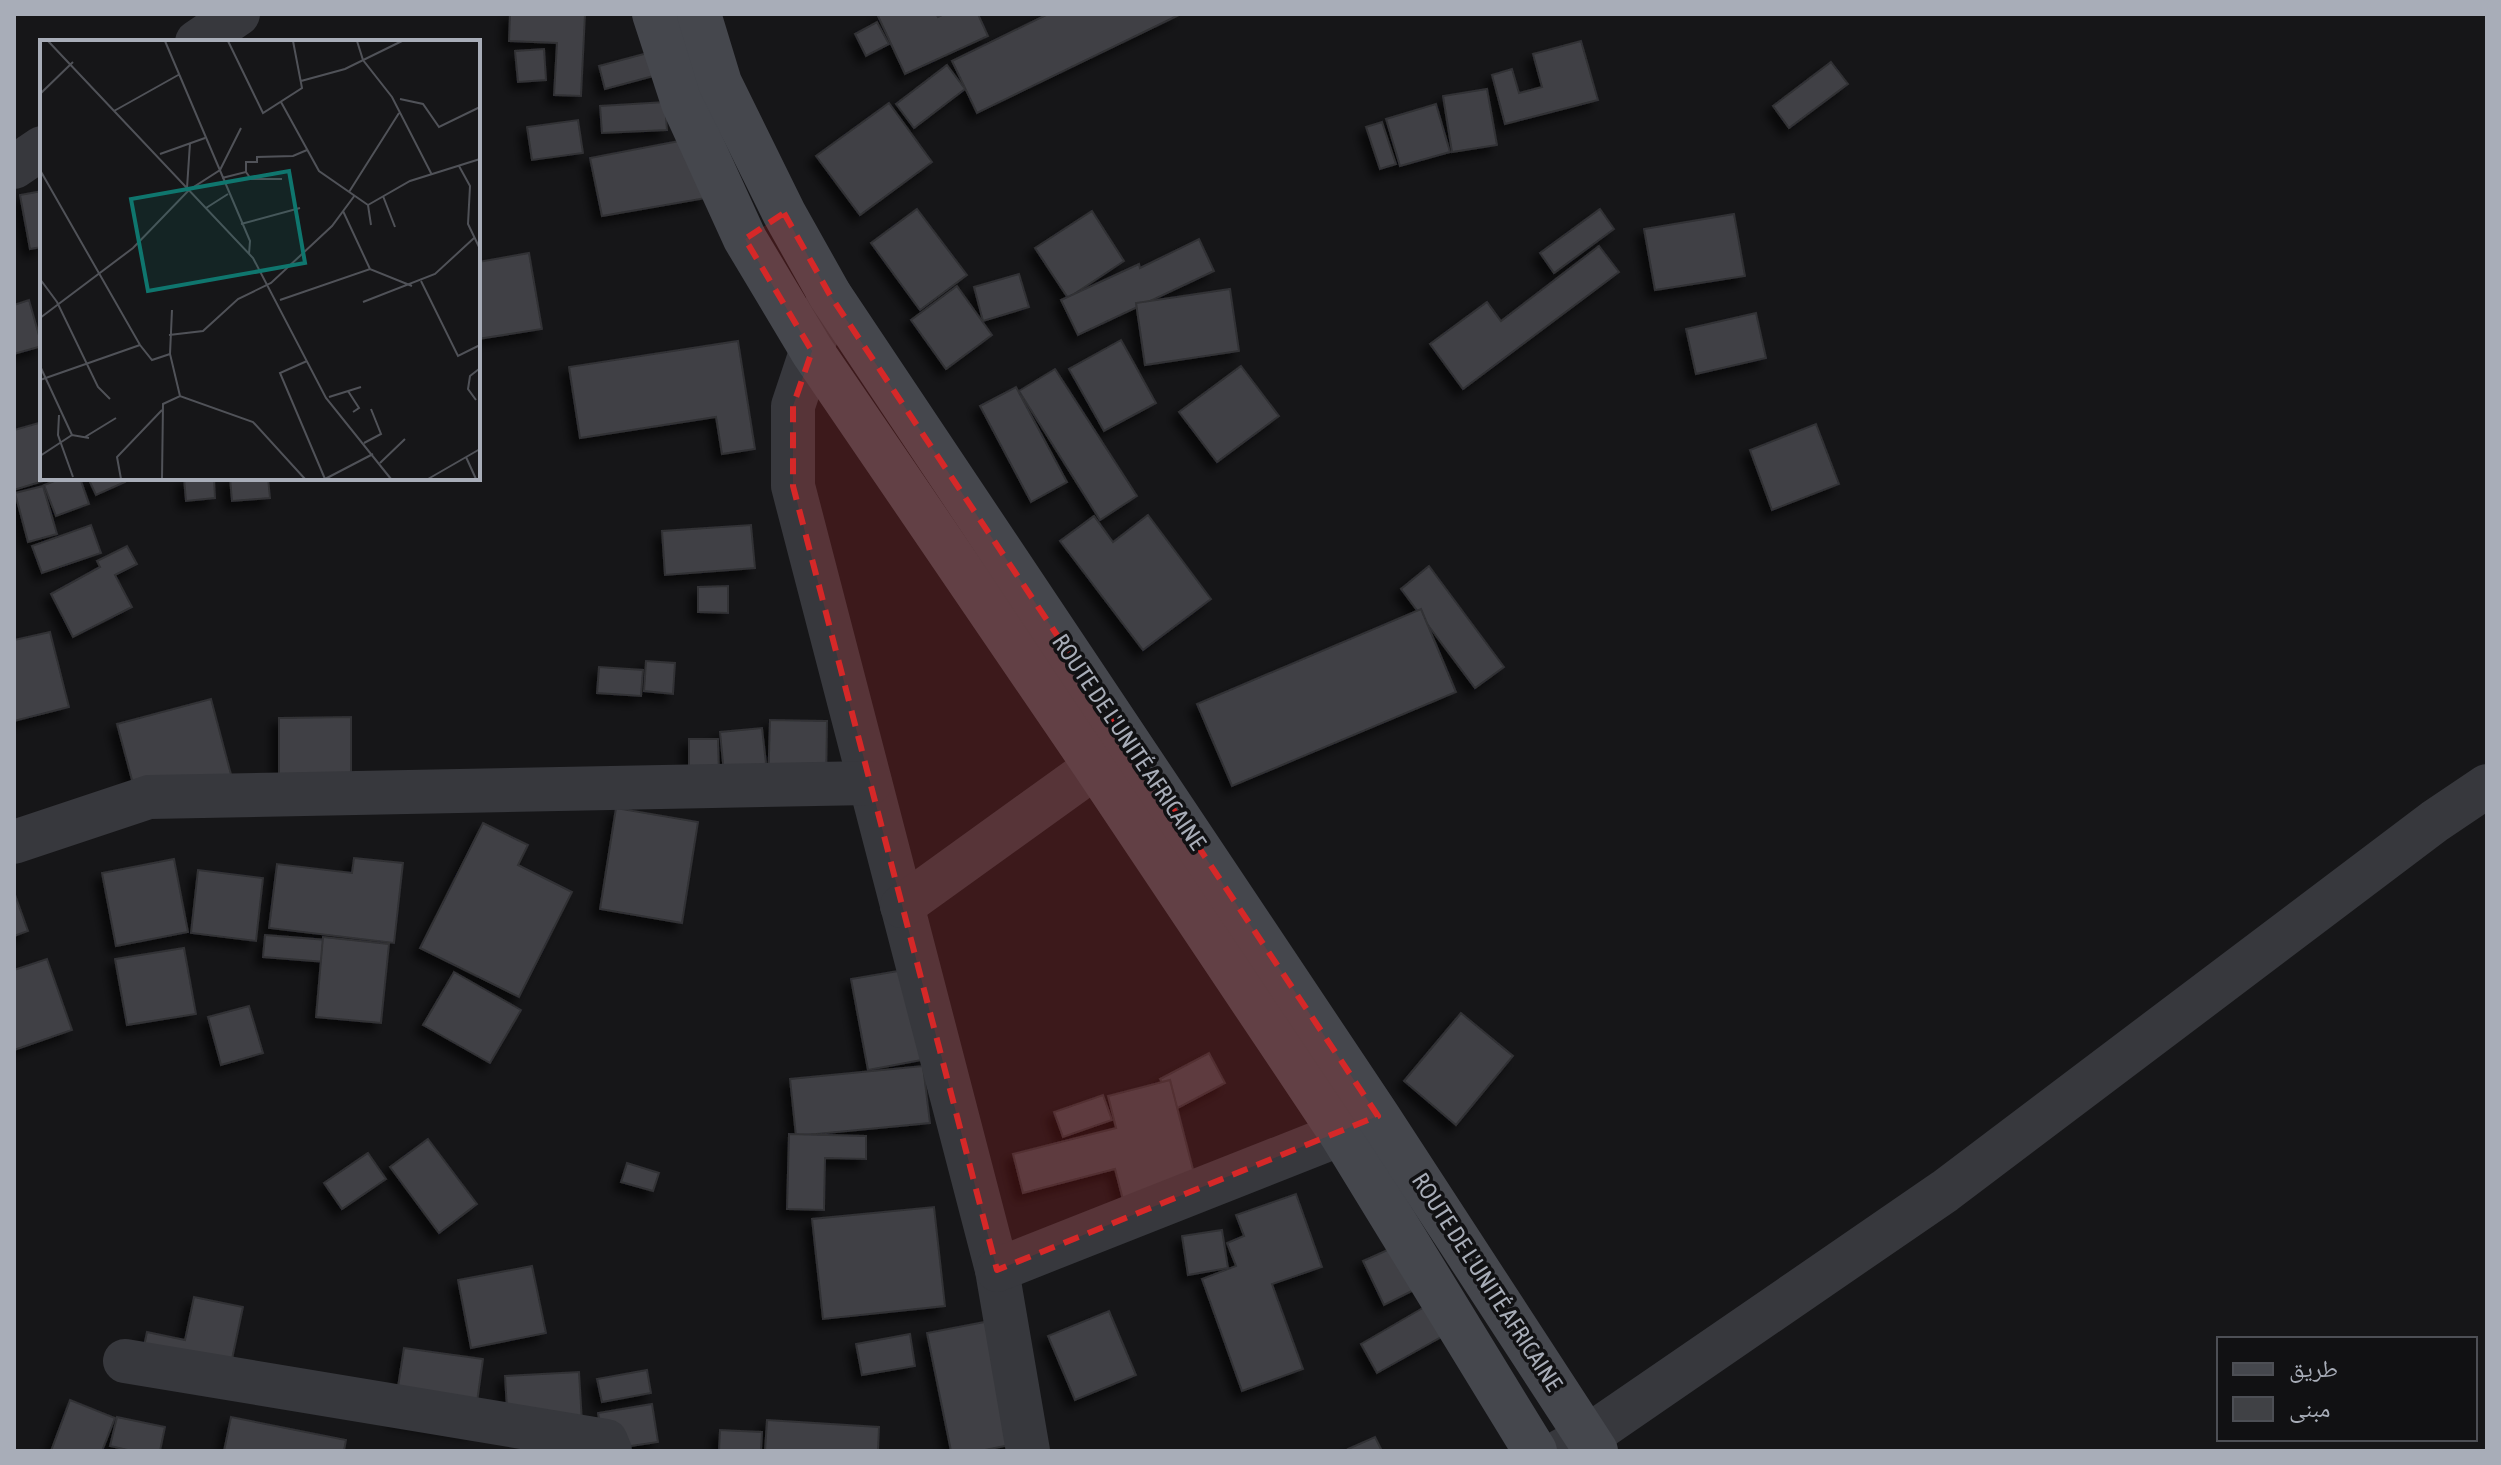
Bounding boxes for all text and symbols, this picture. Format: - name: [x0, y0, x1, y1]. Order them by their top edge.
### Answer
- inset map: [40, 40, 480, 480]
- street label: ROUTE DE L'UNITÉ AFRICAINE: [1047, 629, 1212, 855]
- street label: ROUTE DE L'UNITÉ AFRICAINE: [1407, 1168, 1568, 1396]
- legend: [2217, 1337, 2477, 1441]
- text: طريق: [2289, 1355, 2338, 1383]
- text: مبنى: [2289, 1395, 2330, 1423]

